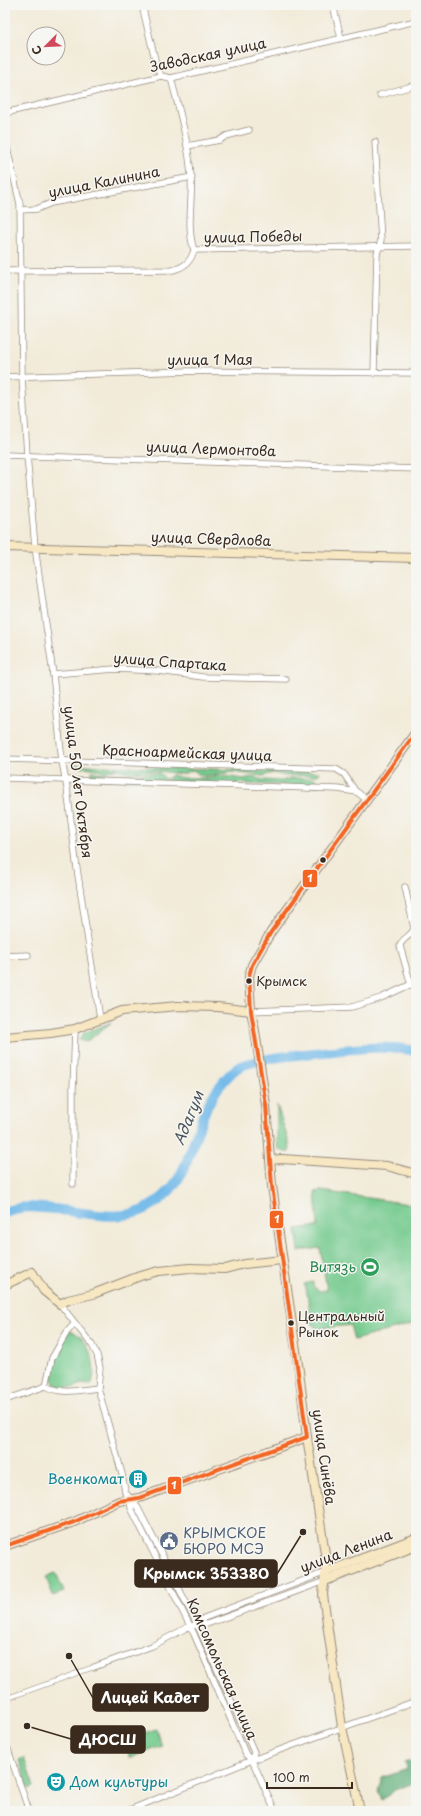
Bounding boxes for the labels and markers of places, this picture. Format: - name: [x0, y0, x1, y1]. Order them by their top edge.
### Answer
- unlabelled marker: [318, 855, 328, 865]
- place label: Крымск: [256, 971, 307, 990]
- marker: Крымск: [244, 976, 254, 986]
- place label: Витязь: [309, 1256, 356, 1277]
- sports icon: Витязь: [359, 1256, 381, 1278]
- place label: Центральный Рынок: [298, 1306, 385, 1341]
- marker: Центральный Рынок: [286, 1318, 296, 1328]
- place label: Военкомат: [48, 1468, 124, 1489]
- building icon: Военкомат: [127, 1468, 149, 1490]
- place label: КРЫМСКОЕ БЮРО МСЭ: [183, 1522, 266, 1559]
- public building icon: КРЫМСКОЕ БЮРО МСЭ: [158, 1530, 180, 1552]
- callout: Крымск 353380: [135, 1560, 277, 1587]
- callout: Лицей Кадет: [93, 1684, 208, 1711]
- callout: ДЮСШ: [71, 1726, 145, 1753]
- theatre icon: Дом культуры: [45, 1771, 67, 1793]
- place label: Дом культуры: [69, 1771, 168, 1792]

